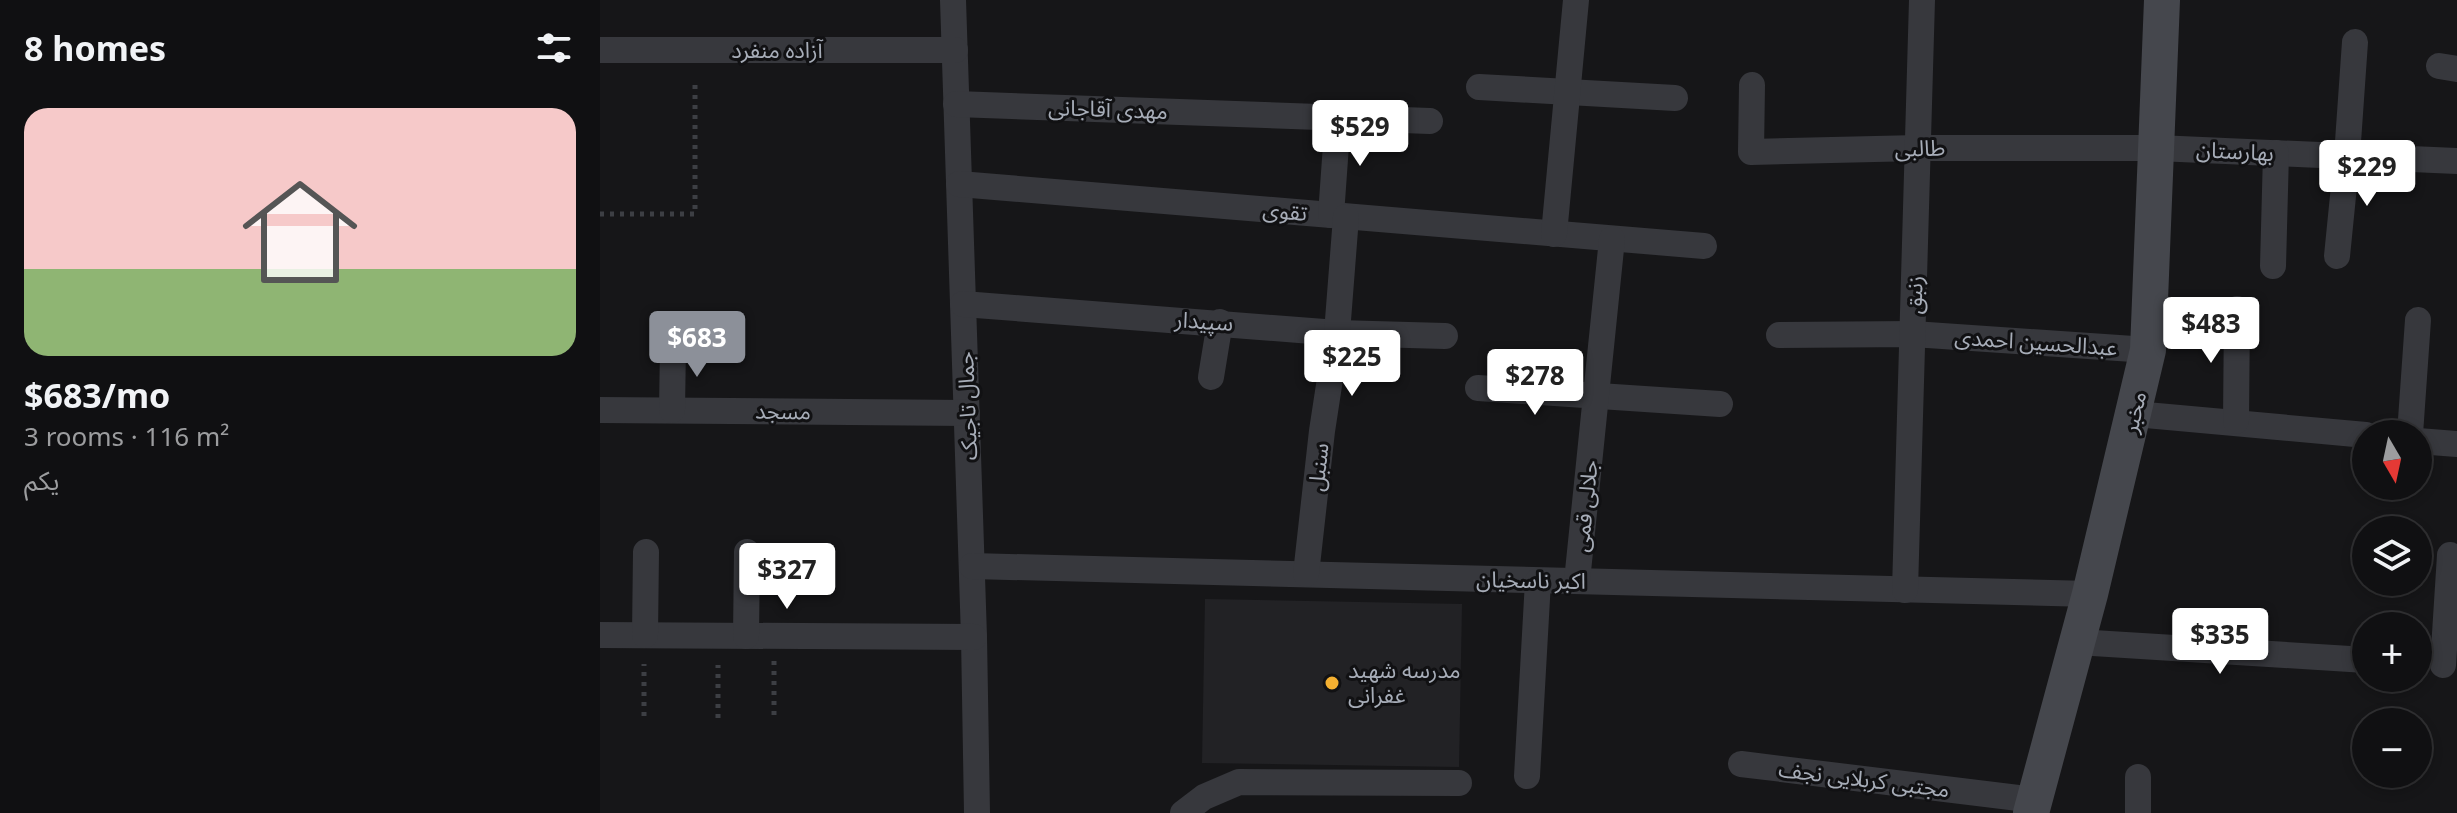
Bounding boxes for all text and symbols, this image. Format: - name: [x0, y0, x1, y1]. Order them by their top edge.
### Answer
- text: 8 homes: [24, 25, 166, 71]
- icon: filters: [532, 26, 576, 70]
- street label: آزاده منفرد: [731, 34, 824, 64]
- street label: مهدی آقاجانی: [1048, 91, 1168, 125]
- pin: $529: [1313, 100, 1407, 168]
- text: $529: [1330, 108, 1390, 144]
- street label: طالبی: [1894, 132, 1946, 162]
- street label: بهارستان: [2195, 133, 2275, 167]
- pin: $229: [2320, 140, 2414, 208]
- text: $229: [2337, 148, 2397, 184]
- icon: home: [228, 160, 372, 304]
- street label: تقوی: [1262, 193, 1309, 227]
- street label: زنبق: [1897, 275, 1929, 315]
- pin: $483: [2164, 297, 2258, 365]
- street label: سپیدار: [1173, 303, 1234, 338]
- text: $483: [2181, 305, 2241, 341]
- pin: $683: [650, 311, 744, 379]
- text: $683: [667, 319, 727, 355]
- street label: عبدالحسین احمدی: [1954, 320, 2119, 362]
- pin: $225: [1305, 330, 1399, 398]
- text: $225: [1322, 338, 1382, 374]
- pin: $278: [1488, 349, 1582, 417]
- street label: جمال تاجیک: [949, 351, 983, 461]
- text: $278: [1505, 357, 1565, 393]
- text: $683/mo: [24, 372, 170, 418]
- street label: مخبر: [2113, 388, 2152, 437]
- street label: مسجد: [755, 395, 811, 425]
- text: 3 rooms · 116 m²: [24, 418, 229, 454]
- north arrow: [2352, 420, 2432, 500]
- map controls: [2352, 420, 2432, 788]
- street label: سنبل: [1300, 441, 1334, 493]
- street label: جلالی قمی: [1564, 458, 1604, 553]
- text: یکم: [24, 462, 60, 498]
- button: layers: [2352, 516, 2432, 596]
- pin: $327: [740, 543, 834, 611]
- text: $327: [757, 551, 817, 587]
- street label: اکبر ناسخیان: [1476, 563, 1586, 595]
- pin: $335: [2173, 608, 2267, 676]
- button: +: [2352, 612, 2432, 692]
- text: $335: [2190, 616, 2250, 652]
- place label: مدرسه شهید غفرانی: [1348, 654, 1461, 709]
- marker: مدرسه شهید غفرانی: [1323, 674, 1341, 692]
- button: −: [2352, 708, 2432, 788]
- street label: مجتبی کربلایی نجف: [1777, 753, 1951, 803]

